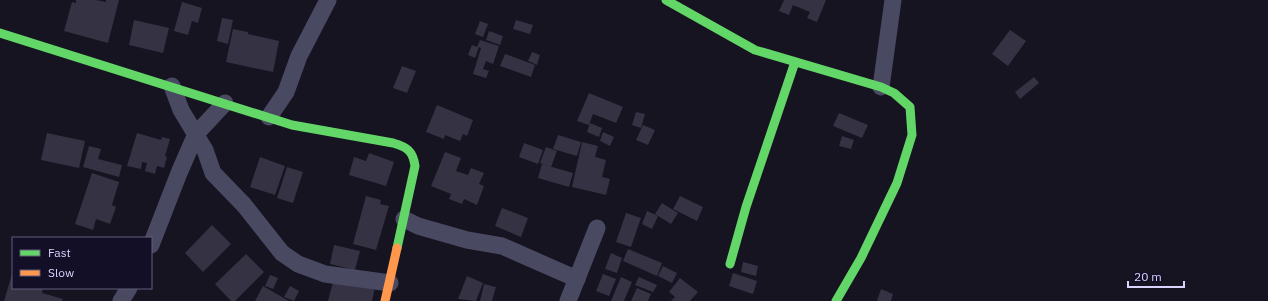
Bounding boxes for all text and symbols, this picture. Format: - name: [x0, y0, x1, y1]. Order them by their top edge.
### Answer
- legend: [12, 237, 152, 289]
- text: Fast: [48, 245, 71, 260]
- scale bar: [1128, 263, 1184, 289]
- text: Slow: [48, 265, 74, 280]
- text: 20 m: [1134, 269, 1162, 284]

